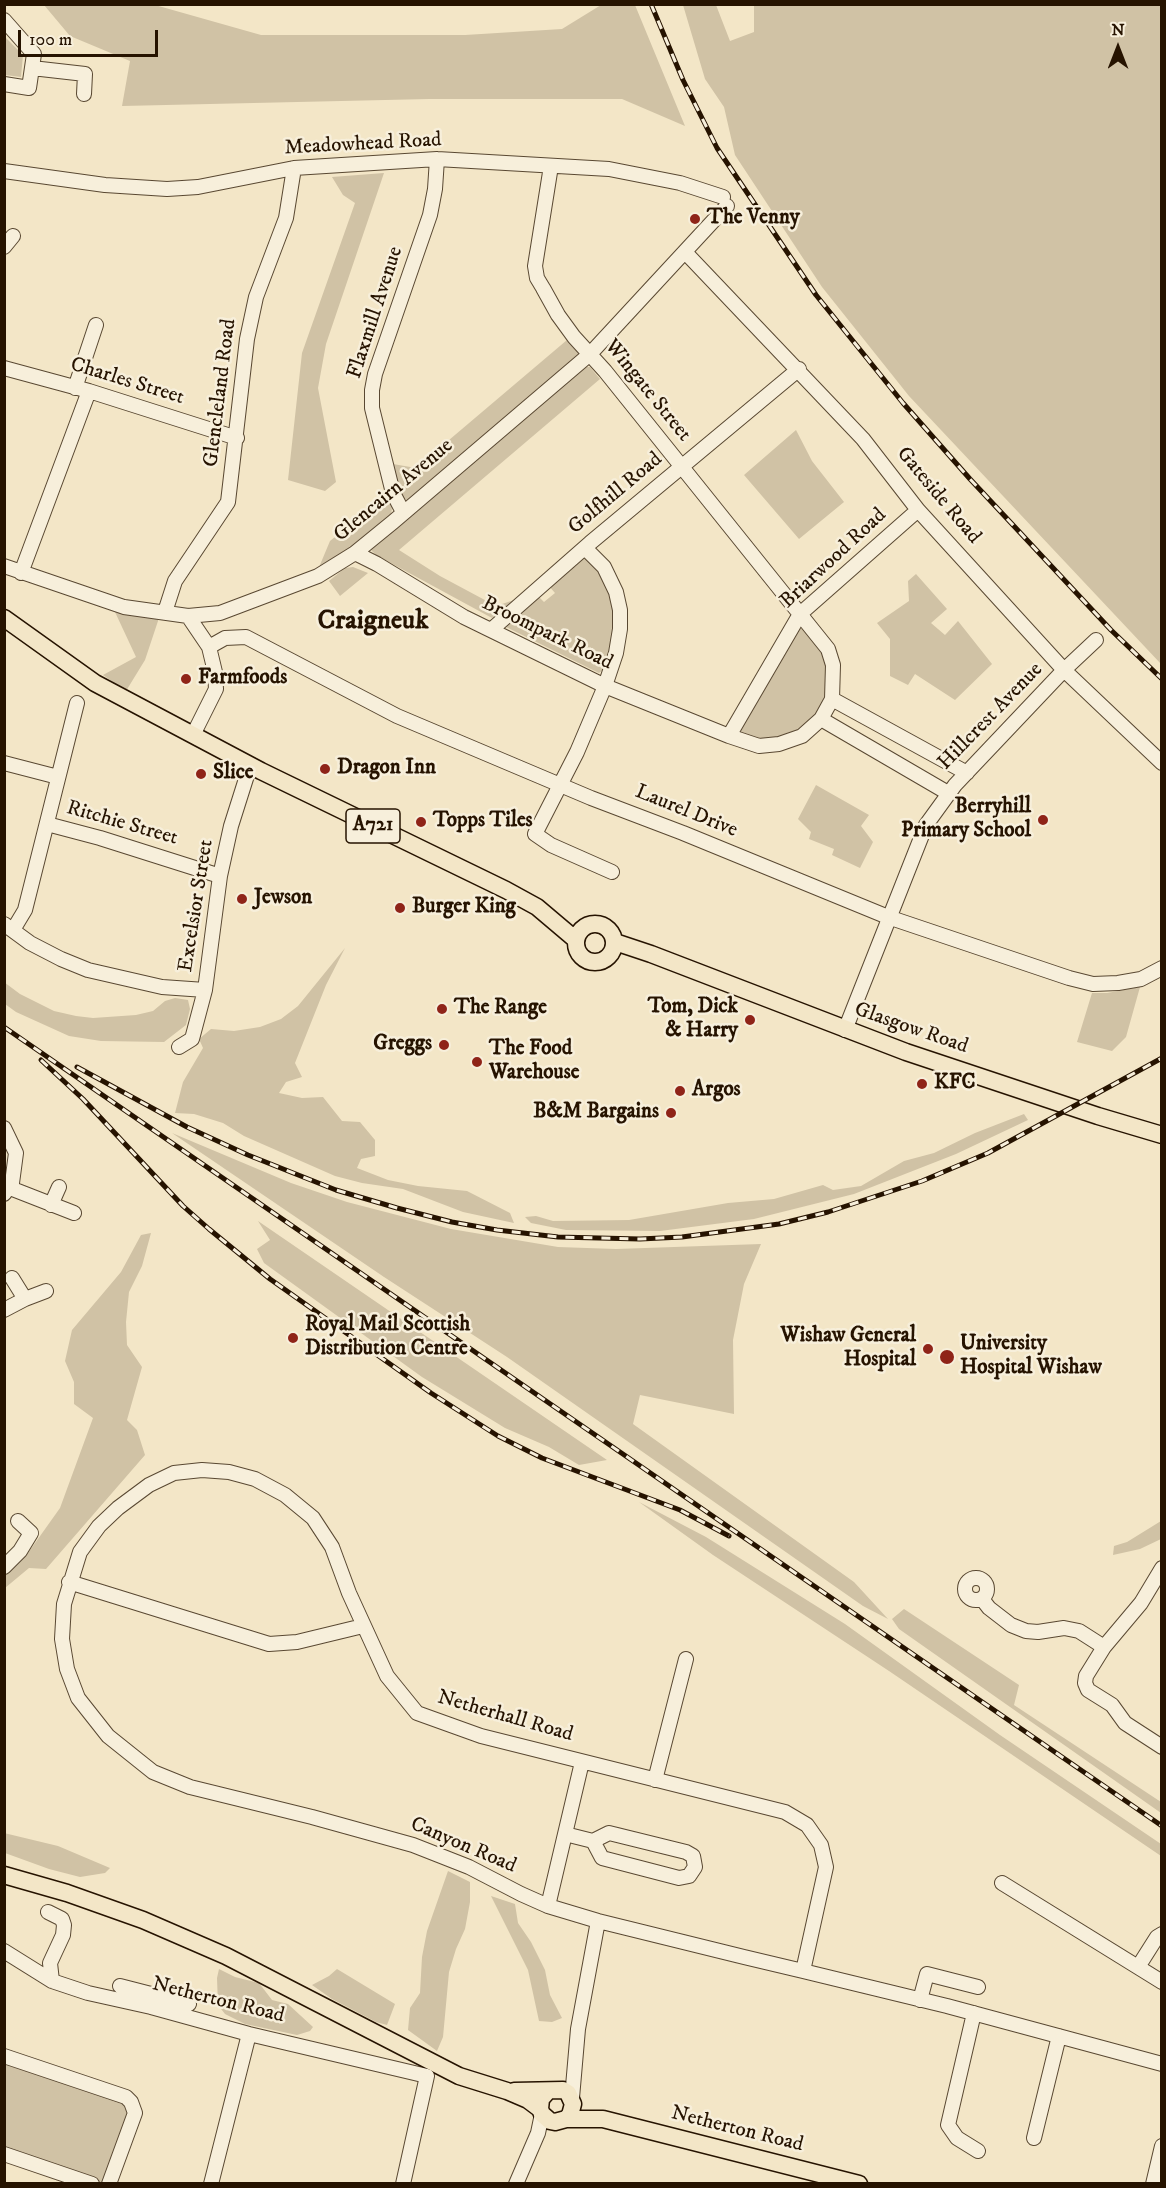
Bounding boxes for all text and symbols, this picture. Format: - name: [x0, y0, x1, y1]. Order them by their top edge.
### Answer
- scale bar: [21, 18, 160, 56]
- north arrow: [1088, 18, 1148, 78]
- text: N: [1111, 20, 1125, 40]
- text: 100 m: [29, 29, 72, 51]
- street label: Meadowhead Road: [284, 128, 442, 162]
- place label: The Venny: [707, 206, 800, 232]
- marker: The Venny: [688, 212, 702, 226]
- street label: Flaxmill Avenue: [343, 244, 409, 382]
- street label: Glencleland Road: [199, 317, 243, 469]
- street label: Wingate Street: [598, 335, 696, 447]
- street label: Charles Street: [67, 353, 187, 411]
- street label: Glencairn Avenue: [329, 434, 459, 548]
- street label: Gateside Road: [890, 442, 986, 550]
- street label: Golfhill Road: [564, 447, 668, 541]
- street label: Briarwood Road: [776, 504, 892, 614]
- street label: Broompark Road: [477, 591, 617, 677]
- district label: Craigneuk: [317, 606, 429, 638]
- street label: Hillcrest Avenue: [933, 658, 1049, 776]
- place label: Farmfoods: [198, 666, 287, 692]
- marker: Farmfoods: [179, 672, 193, 686]
- place label: Dragon Inn: [337, 756, 436, 782]
- place label: Slice: [213, 761, 253, 787]
- marker: Dragon Inn: [318, 762, 332, 776]
- marker: Slice: [194, 767, 208, 781]
- street label: Laurel Drive: [631, 780, 741, 844]
- place label: Berryhill Primary School: [901, 795, 1031, 845]
- street label: Ritchie Street: [64, 796, 180, 852]
- road number: A721: [346, 809, 400, 843]
- place label: Topps Tiles: [433, 809, 533, 835]
- marker: Berryhill Primary School: [1036, 813, 1050, 827]
- marker: Topps Tiles: [414, 815, 428, 829]
- street label: Excelsior Street: [174, 838, 220, 974]
- place label: Jewson: [254, 886, 312, 912]
- marker: Jewson: [235, 892, 249, 906]
- place label: Burger King: [412, 895, 516, 921]
- marker: Burger King: [393, 901, 407, 915]
- place label: Tom, Dick & Harry: [648, 995, 738, 1045]
- place label: The Range: [454, 996, 547, 1022]
- street label: Glasgow Road: [851, 998, 971, 1060]
- marker: The Range: [435, 1002, 449, 1016]
- marker: Tom, Dick & Harry: [743, 1013, 757, 1027]
- place label: Greggs: [373, 1032, 432, 1058]
- place label: The Food Warehouse: [489, 1037, 579, 1087]
- marker: Greggs: [437, 1038, 451, 1052]
- marker: The Food Warehouse: [470, 1055, 484, 1069]
- place label: KFC: [934, 1071, 976, 1097]
- marker: KFC: [915, 1077, 929, 1091]
- place label: Argos: [692, 1078, 741, 1104]
- marker: Argos: [673, 1084, 687, 1098]
- place label: B&M Bargains: [533, 1100, 659, 1126]
- marker: B&M Bargains: [664, 1106, 678, 1120]
- place label: Royal Mail Scottish Distribution Centre: [305, 1313, 470, 1363]
- place label: Wishaw General Hospital: [781, 1324, 916, 1374]
- marker: Royal Mail Scottish Distribution Centre: [286, 1331, 300, 1345]
- place label: University Hospital Wishaw: [960, 1332, 1102, 1382]
- marker: Wishaw General Hospital: [921, 1342, 935, 1356]
- marker: University Hospital Wishaw: [938, 1348, 956, 1366]
- street label: Netherhall Road: [434, 1686, 576, 1748]
- street label: Canyon Road: [406, 1812, 520, 1880]
- street label: Netherton Road: [149, 1972, 287, 2030]
- street label: Netherton Road: [668, 2101, 806, 2159]

